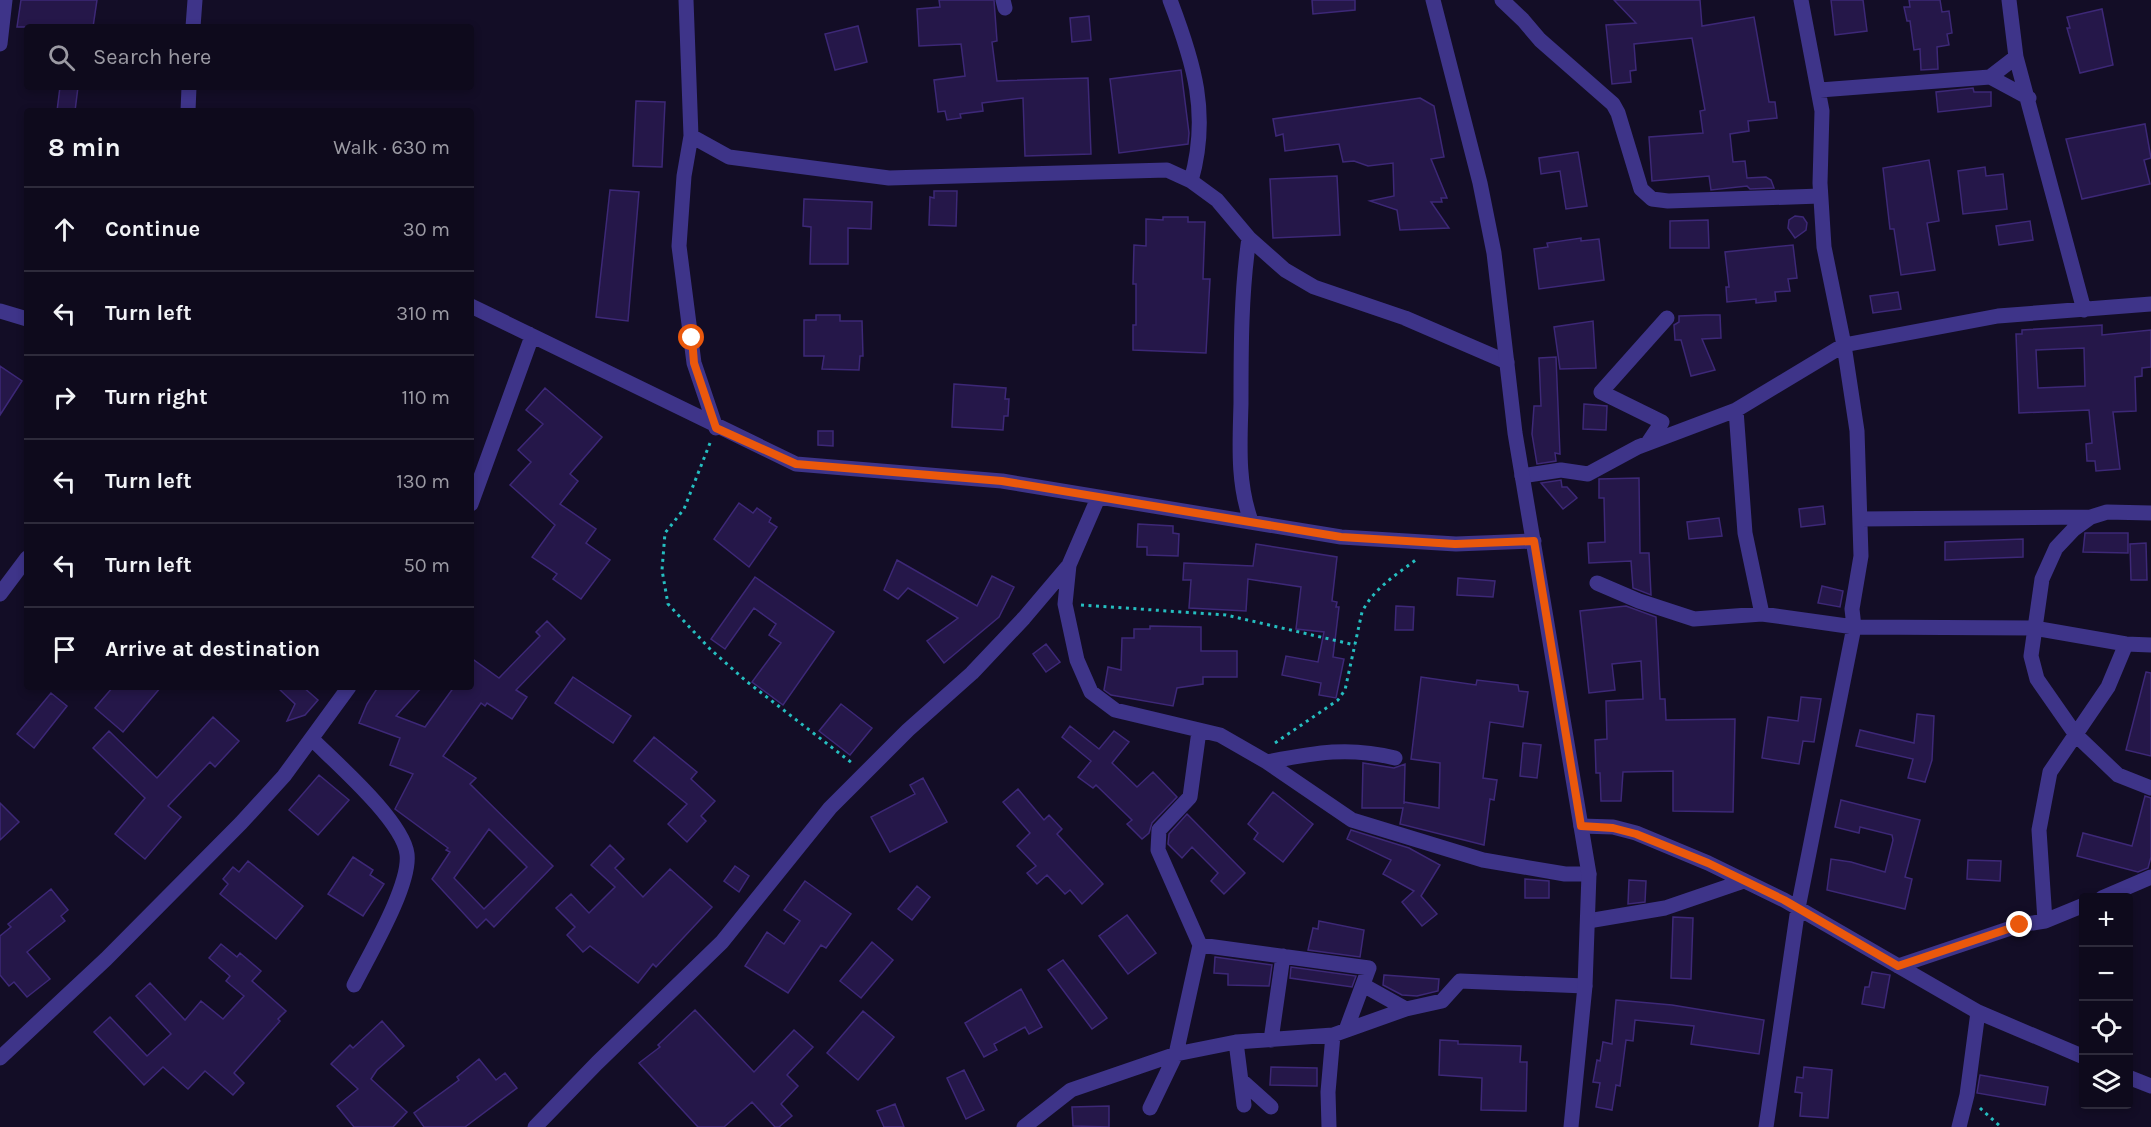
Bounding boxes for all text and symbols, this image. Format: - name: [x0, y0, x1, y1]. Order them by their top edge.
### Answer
- search box: [24, 24, 474, 90]
- icon: search: [45, 41, 78, 74]
- text: Search here: [93, 44, 211, 70]
- text: 8 min: [48, 132, 121, 163]
- text: Walk · 630 m: [333, 136, 450, 159]
- icon: ahead: [48, 213, 81, 246]
- text: Continue: [105, 216, 200, 242]
- text: 30 m: [403, 218, 450, 241]
- icon: left: [48, 297, 81, 330]
- text: Turn left: [105, 300, 192, 326]
- text: 310 m: [396, 302, 450, 325]
- route start: [678, 324, 704, 350]
- icon: right: [48, 381, 81, 414]
- text: Turn right: [105, 384, 208, 410]
- text: 110 m: [401, 386, 450, 409]
- icon: left: [48, 465, 81, 498]
- text: Turn left: [105, 468, 192, 494]
- text: 130 m: [396, 470, 450, 493]
- icon: left: [48, 549, 81, 582]
- text: Turn left: [105, 552, 192, 578]
- text: 50 m: [403, 554, 450, 577]
- icon: arrive: [48, 633, 81, 666]
- text: Arrive at destination: [105, 636, 320, 662]
- map controls: [2079, 893, 2133, 1109]
- button: +: [2079, 893, 2133, 947]
- route end: [2006, 911, 2032, 937]
- button: −: [2079, 947, 2133, 1001]
- button: locate: [2079, 1001, 2133, 1055]
- button: layers: [2079, 1055, 2133, 1109]

